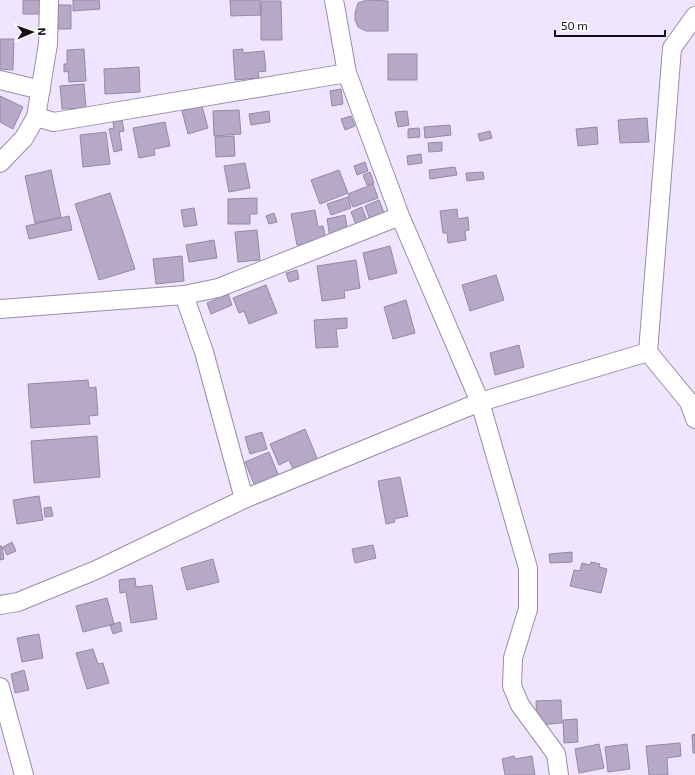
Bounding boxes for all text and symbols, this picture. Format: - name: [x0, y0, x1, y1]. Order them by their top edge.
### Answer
- north arrow: [12, 12, 52, 52]
- scale bar: [555, 12, 665, 38]
- text: 50 m: [561, 18, 588, 32]
- text: N: [36, 27, 49, 36]

